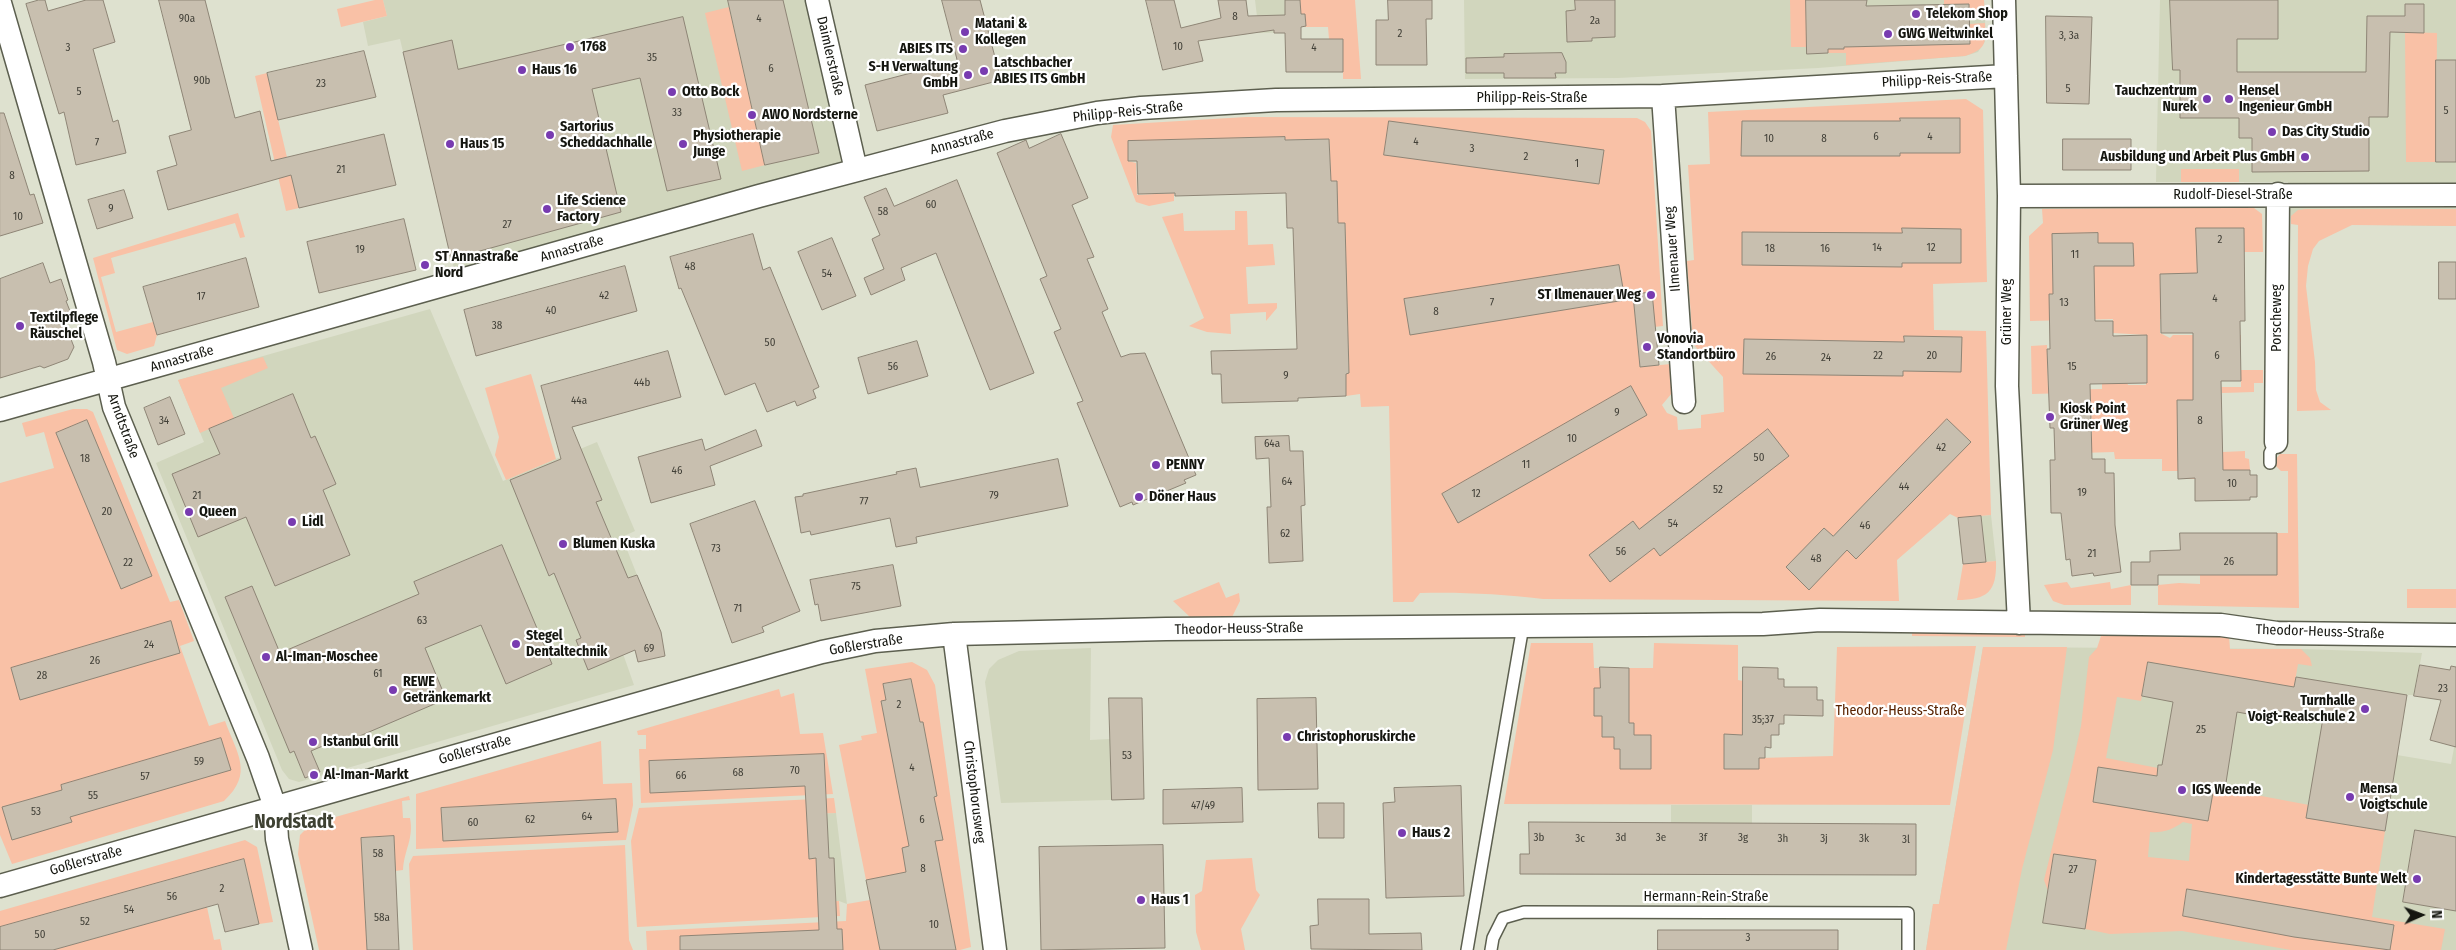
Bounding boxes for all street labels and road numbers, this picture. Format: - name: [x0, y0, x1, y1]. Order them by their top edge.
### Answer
- street label: Daimlerstraße: [813, 15, 847, 97]
- street label: Philipp-Reis-Straße: [1881, 69, 1993, 91]
- street label: Philipp-Reis-Straße: [1477, 90, 1587, 106]
- street label: Philipp-Reis-Straße: [1072, 98, 1184, 126]
- street label: Annastraße: [928, 125, 996, 159]
- street label: Rudolf-Diesel-Straße: [2173, 187, 2293, 203]
- street label: Ilmenauer Weg: [1662, 206, 1684, 292]
- street label: Annastraße: [538, 232, 606, 266]
- street label: Grüner Weg: [1999, 279, 2015, 345]
- street label: Porscheweg: [2269, 284, 2285, 352]
- street label: Annastraße: [148, 342, 216, 376]
- street label: Arndtstraße: [103, 391, 143, 461]
- street label: Theodor-Heuss-Straße: [1174, 619, 1304, 639]
- street label: Theodor-Heuss-Straße: [2255, 621, 2385, 643]
- street label: Goßlerstraße: [828, 631, 904, 659]
- street label: Goßlerstraße: [437, 732, 513, 768]
- street label: Christophorusweg: [959, 740, 989, 844]
- street label: Goßlerstraße: [48, 843, 124, 879]
- street label: Hermann-Rein-Straße: [1644, 889, 1768, 905]

